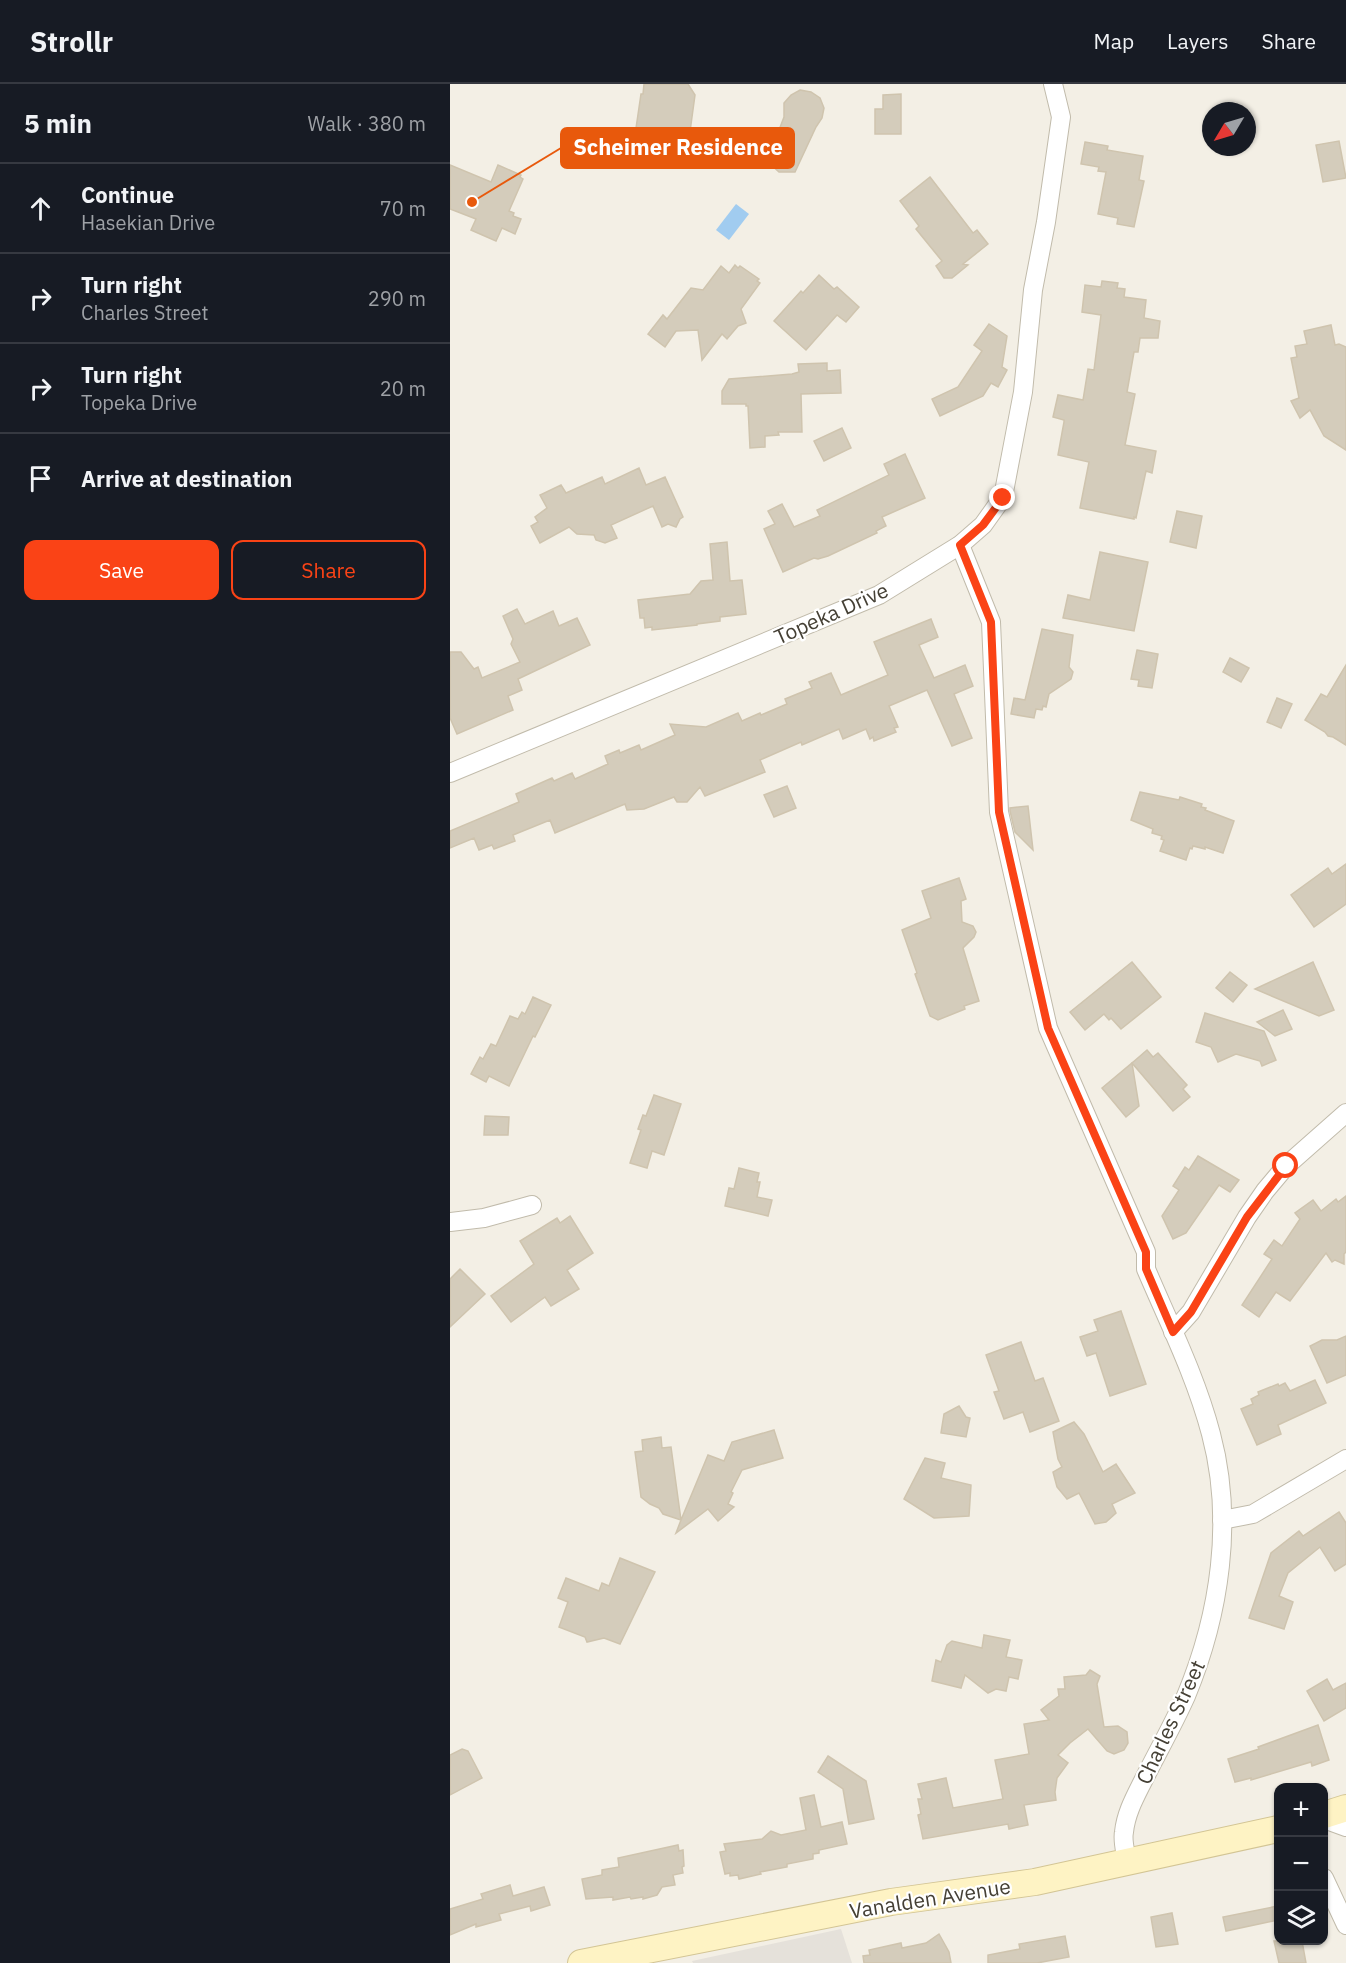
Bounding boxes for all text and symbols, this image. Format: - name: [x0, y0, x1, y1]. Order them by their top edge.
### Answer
- text: Strollr: [30, 23, 113, 60]
- text: Map: [1094, 27, 1134, 55]
- text: Layers: [1167, 27, 1229, 55]
- text: Share: [1262, 27, 1316, 55]
- north arrow: [1202, 102, 1256, 156]
- text: 5 min: [24, 106, 92, 140]
- text: Walk · 380 m: [308, 110, 426, 137]
- callout: Scheimer Residence: [561, 128, 794, 168]
- text: Scheimer Residence: [573, 132, 783, 161]
- text: Continue: [81, 180, 174, 209]
- icon: ahead: [24, 192, 57, 225]
- text: 70 m: [380, 195, 426, 222]
- text: Hasekian Drive: [81, 209, 215, 236]
- text: Turn right: [81, 270, 182, 299]
- icon: right: [24, 282, 57, 315]
- text: 290 m: [368, 285, 426, 312]
- text: Charles Street: [81, 299, 209, 326]
- text: Turn right: [81, 360, 182, 389]
- icon: right: [24, 372, 57, 405]
- text: 20 m: [380, 375, 426, 402]
- text: Topeka Drive: [81, 389, 197, 416]
- icon: arrive: [24, 462, 57, 495]
- text: Arrive at destination: [81, 464, 292, 493]
- route end: [989, 484, 1015, 510]
- button: Save: [24, 540, 219, 600]
- button: Share: [231, 540, 426, 600]
- street label: Topeka Drive: [770, 575, 892, 651]
- route start: [1272, 1152, 1298, 1178]
- street label: Charles Street: [1129, 1655, 1211, 1789]
- map controls: [1274, 1783, 1328, 1945]
- button: +: [1274, 1783, 1328, 1837]
- button: −: [1274, 1837, 1328, 1891]
- street label: Vanalden Avenue: [847, 1871, 1013, 1925]
- button: layers: [1274, 1891, 1328, 1945]

